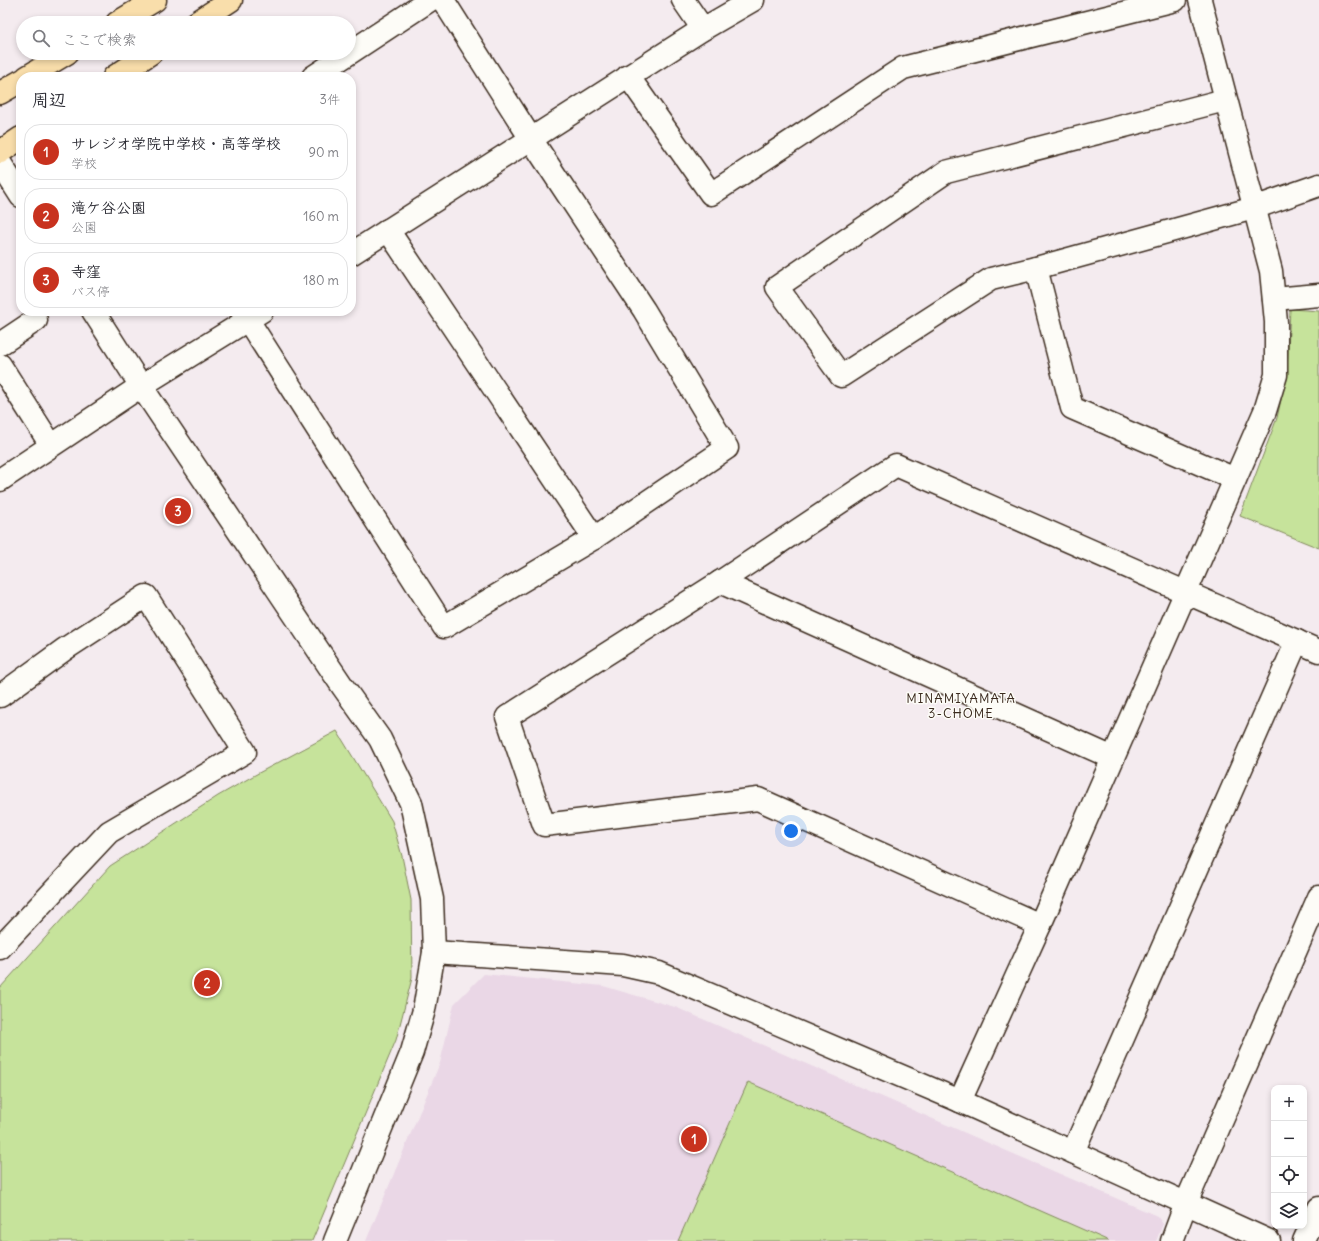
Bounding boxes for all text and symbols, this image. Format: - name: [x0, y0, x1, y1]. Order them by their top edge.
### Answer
- search box: [16, 16, 356, 60]
- icon: search: [30, 27, 52, 49]
- text: ここで検索: [62, 30, 137, 49]
- text: 周辺: [32, 89, 66, 111]
- text: 3件: [320, 91, 340, 108]
- text: サレジオ学院中学校・高等学校: [71, 134, 281, 153]
- text: 1: [43, 144, 49, 161]
- text: 90 m: [308, 144, 339, 161]
- text: 学校: [71, 155, 97, 172]
- text: 滝ケ谷公園: [71, 198, 146, 217]
- text: 2: [42, 208, 50, 225]
- text: 160 m: [303, 208, 339, 225]
- text: 公園: [71, 219, 97, 236]
- text: 寺窪: [71, 262, 101, 281]
- text: 3: [42, 272, 50, 289]
- text: 180 m: [303, 272, 339, 289]
- text: バス停: [71, 283, 110, 300]
- pin: 3: [165, 496, 191, 526]
- district label: MINAMIYAMATA 3-CHOME: [906, 690, 1016, 722]
- your location: [781, 821, 801, 841]
- pin: 2: [194, 968, 220, 998]
- map controls: [1271, 1085, 1307, 1229]
- button: +: [1271, 1085, 1307, 1121]
- button: −: [1271, 1121, 1307, 1157]
- pin: 1: [681, 1124, 707, 1154]
- button: locate: [1271, 1157, 1307, 1193]
- button: layers: [1271, 1193, 1307, 1229]

